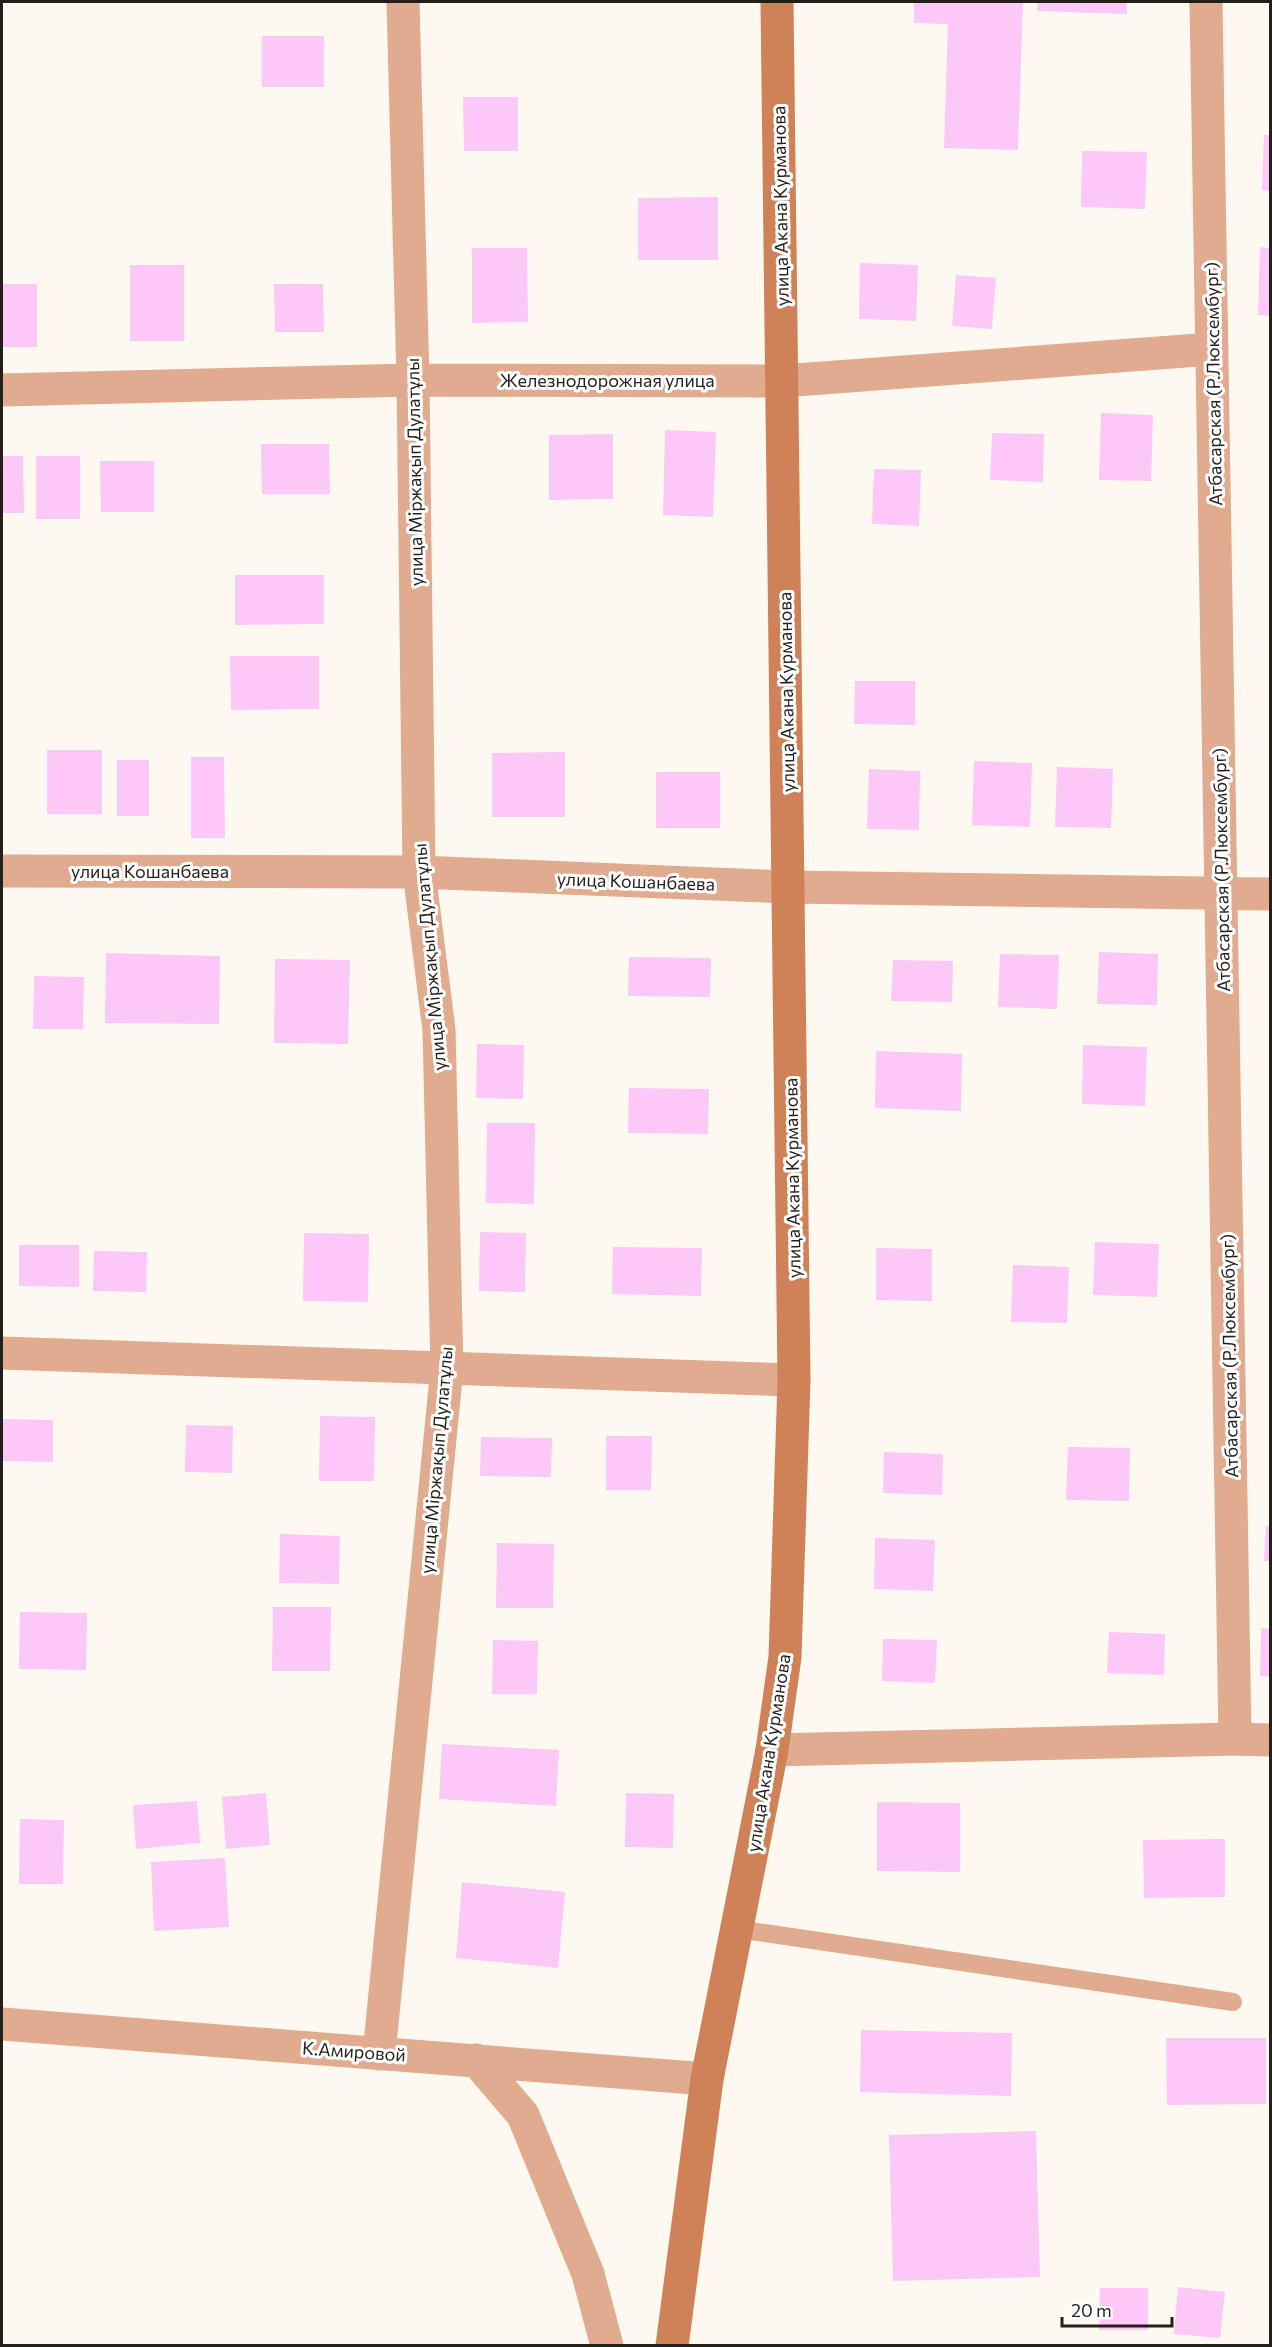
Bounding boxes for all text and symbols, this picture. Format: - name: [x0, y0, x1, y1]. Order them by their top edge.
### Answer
- street label: улица Акана Курманова: [767, 106, 793, 306]
- street label: Атбасарская (Р.Люксембург): [1200, 262, 1226, 506]
- street label: улица Міржақып Дулатұлы: [401, 358, 427, 586]
- street label: Железнодорожная улица: [499, 369, 715, 391]
- street label: улица Акана Курманова: [773, 592, 799, 792]
- street label: Атбасарская (Р.Люксембург): [1208, 748, 1234, 992]
- street label: улица Міржақып Дулатұлы: [408, 842, 450, 1072]
- street label: улица Кошанбаева: [71, 860, 229, 882]
- street label: улица Кошанбаева: [557, 867, 715, 895]
- street label: улица Акана Курманова: [779, 1078, 805, 1278]
- street label: Атбасарская (Р.Люксембург): [1216, 1234, 1242, 1478]
- street label: улица Міржақып Дулатұлы: [415, 1345, 457, 1575]
- street label: улица Акана Курманова: [741, 1652, 795, 1854]
- street label: К.Амировой: [301, 2036, 407, 2066]
- scale bar: [1062, 2290, 1172, 2328]
- text: 20 m: [1071, 2299, 1112, 2321]

